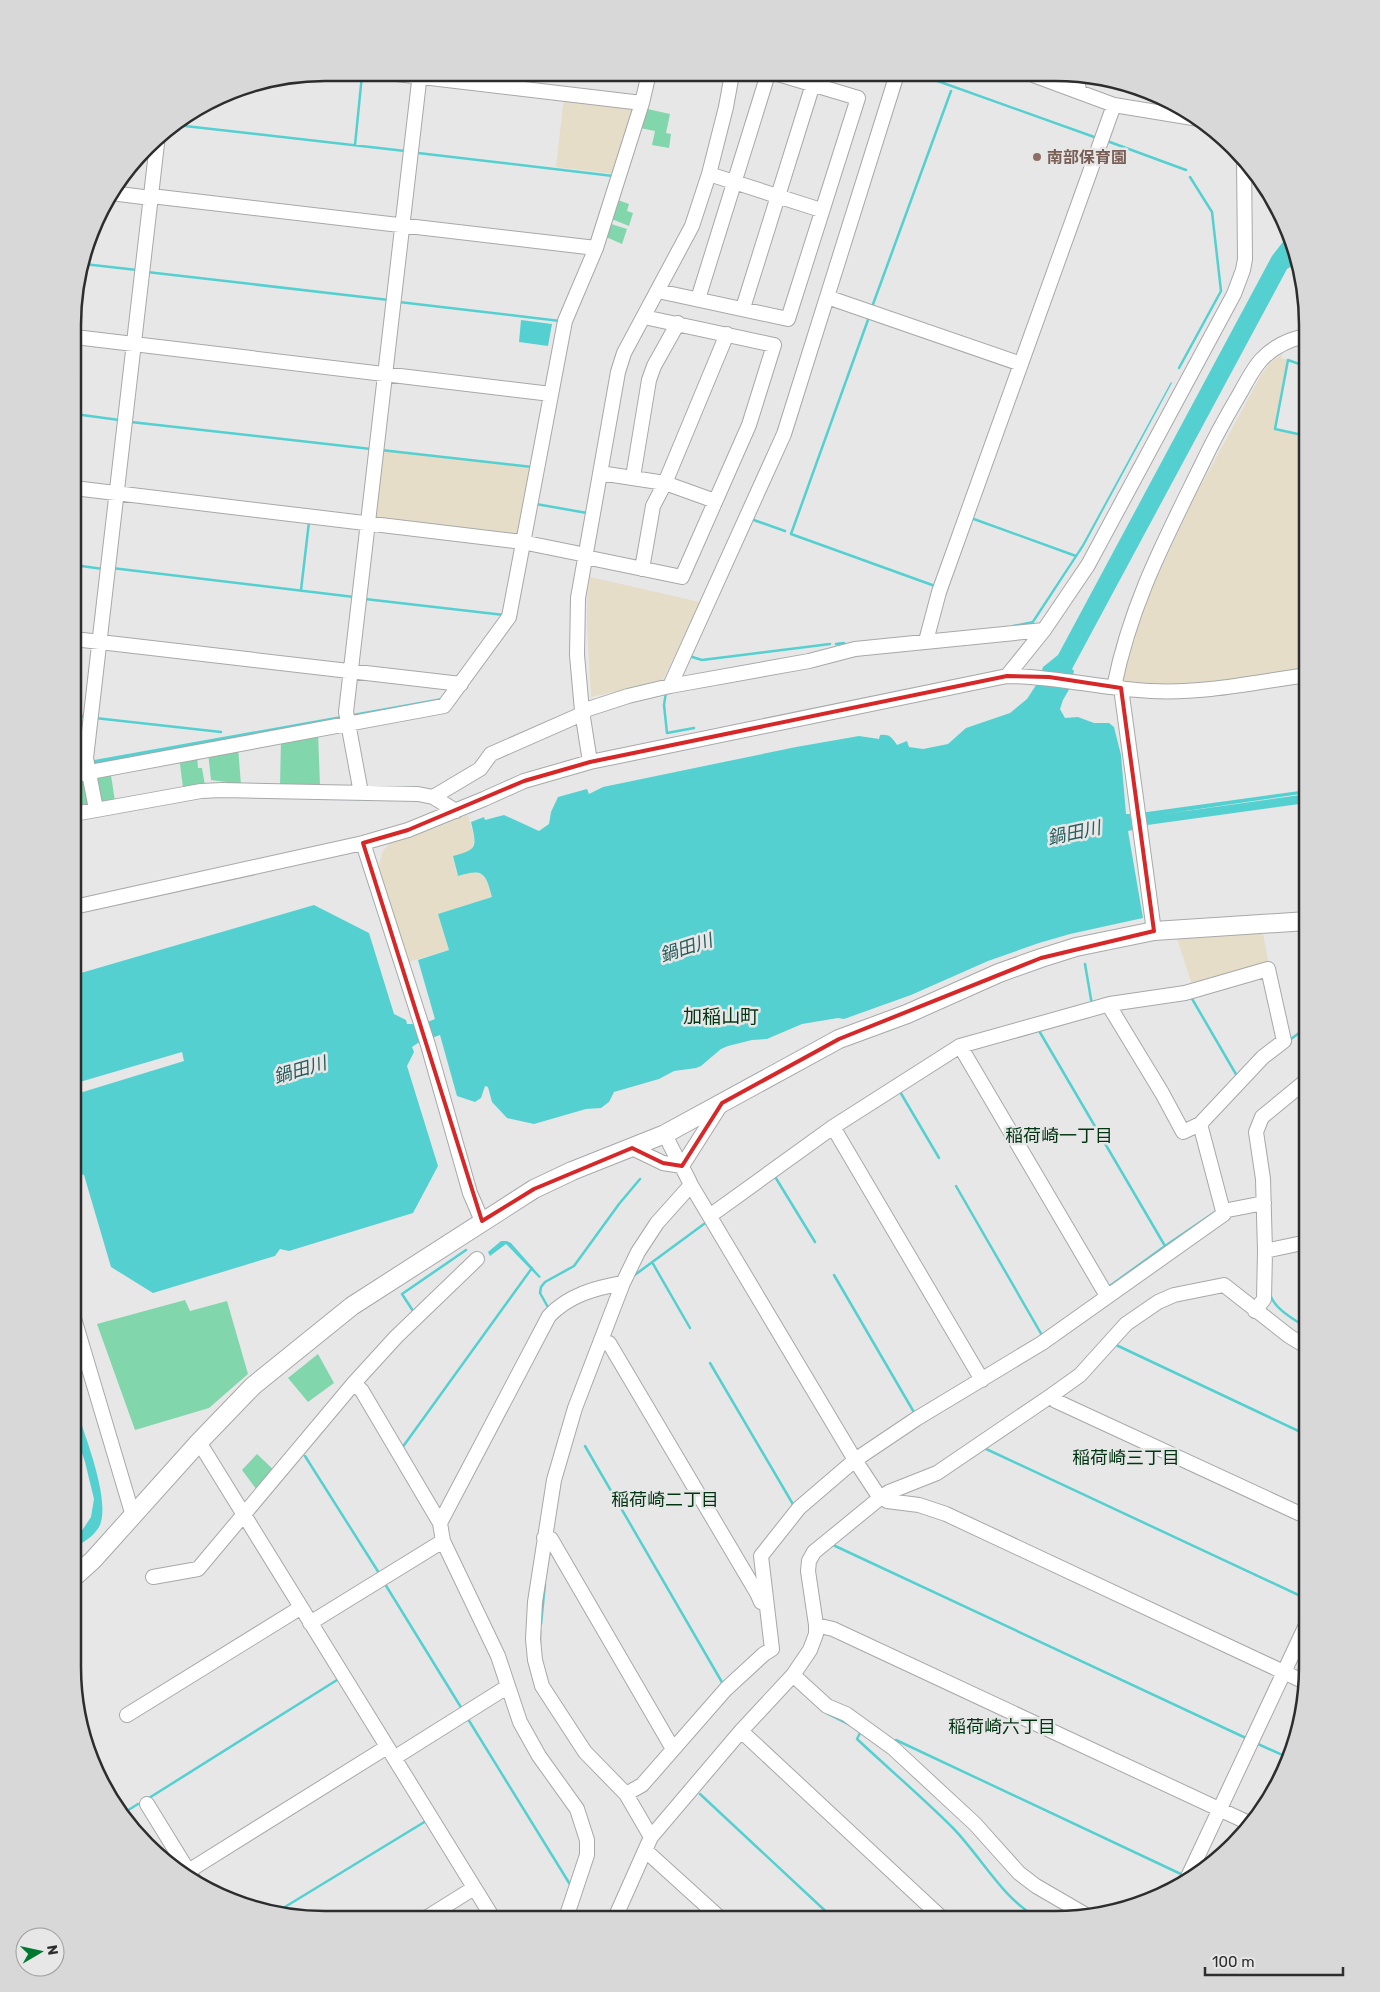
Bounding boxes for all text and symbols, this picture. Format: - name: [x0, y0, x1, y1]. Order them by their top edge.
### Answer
- place label: 南部保育園: [1047, 148, 1127, 167]
- marker: 南部保育園: [1031, 151, 1043, 163]
- water label: 鍋田川: [1045, 816, 1105, 849]
- water label: 鍋田川: [657, 929, 717, 967]
- district label: 加稲山町: [683, 1005, 759, 1028]
- water label: 鍋田川: [271, 1051, 331, 1088]
- district label: 稲荷崎一丁目: [1005, 1125, 1113, 1147]
- district label: 稲荷崎三丁目: [1072, 1447, 1180, 1469]
- district label: 稲荷崎二丁目: [611, 1489, 719, 1511]
- district label: 稲荷崎六丁目: [948, 1716, 1056, 1738]
- north arrow: [15, 1927, 65, 1977]
- text: N: [43, 1944, 62, 1956]
- scale bar: [1205, 1944, 1342, 1976]
- text: 100 m: [1212, 1953, 1254, 1971]

